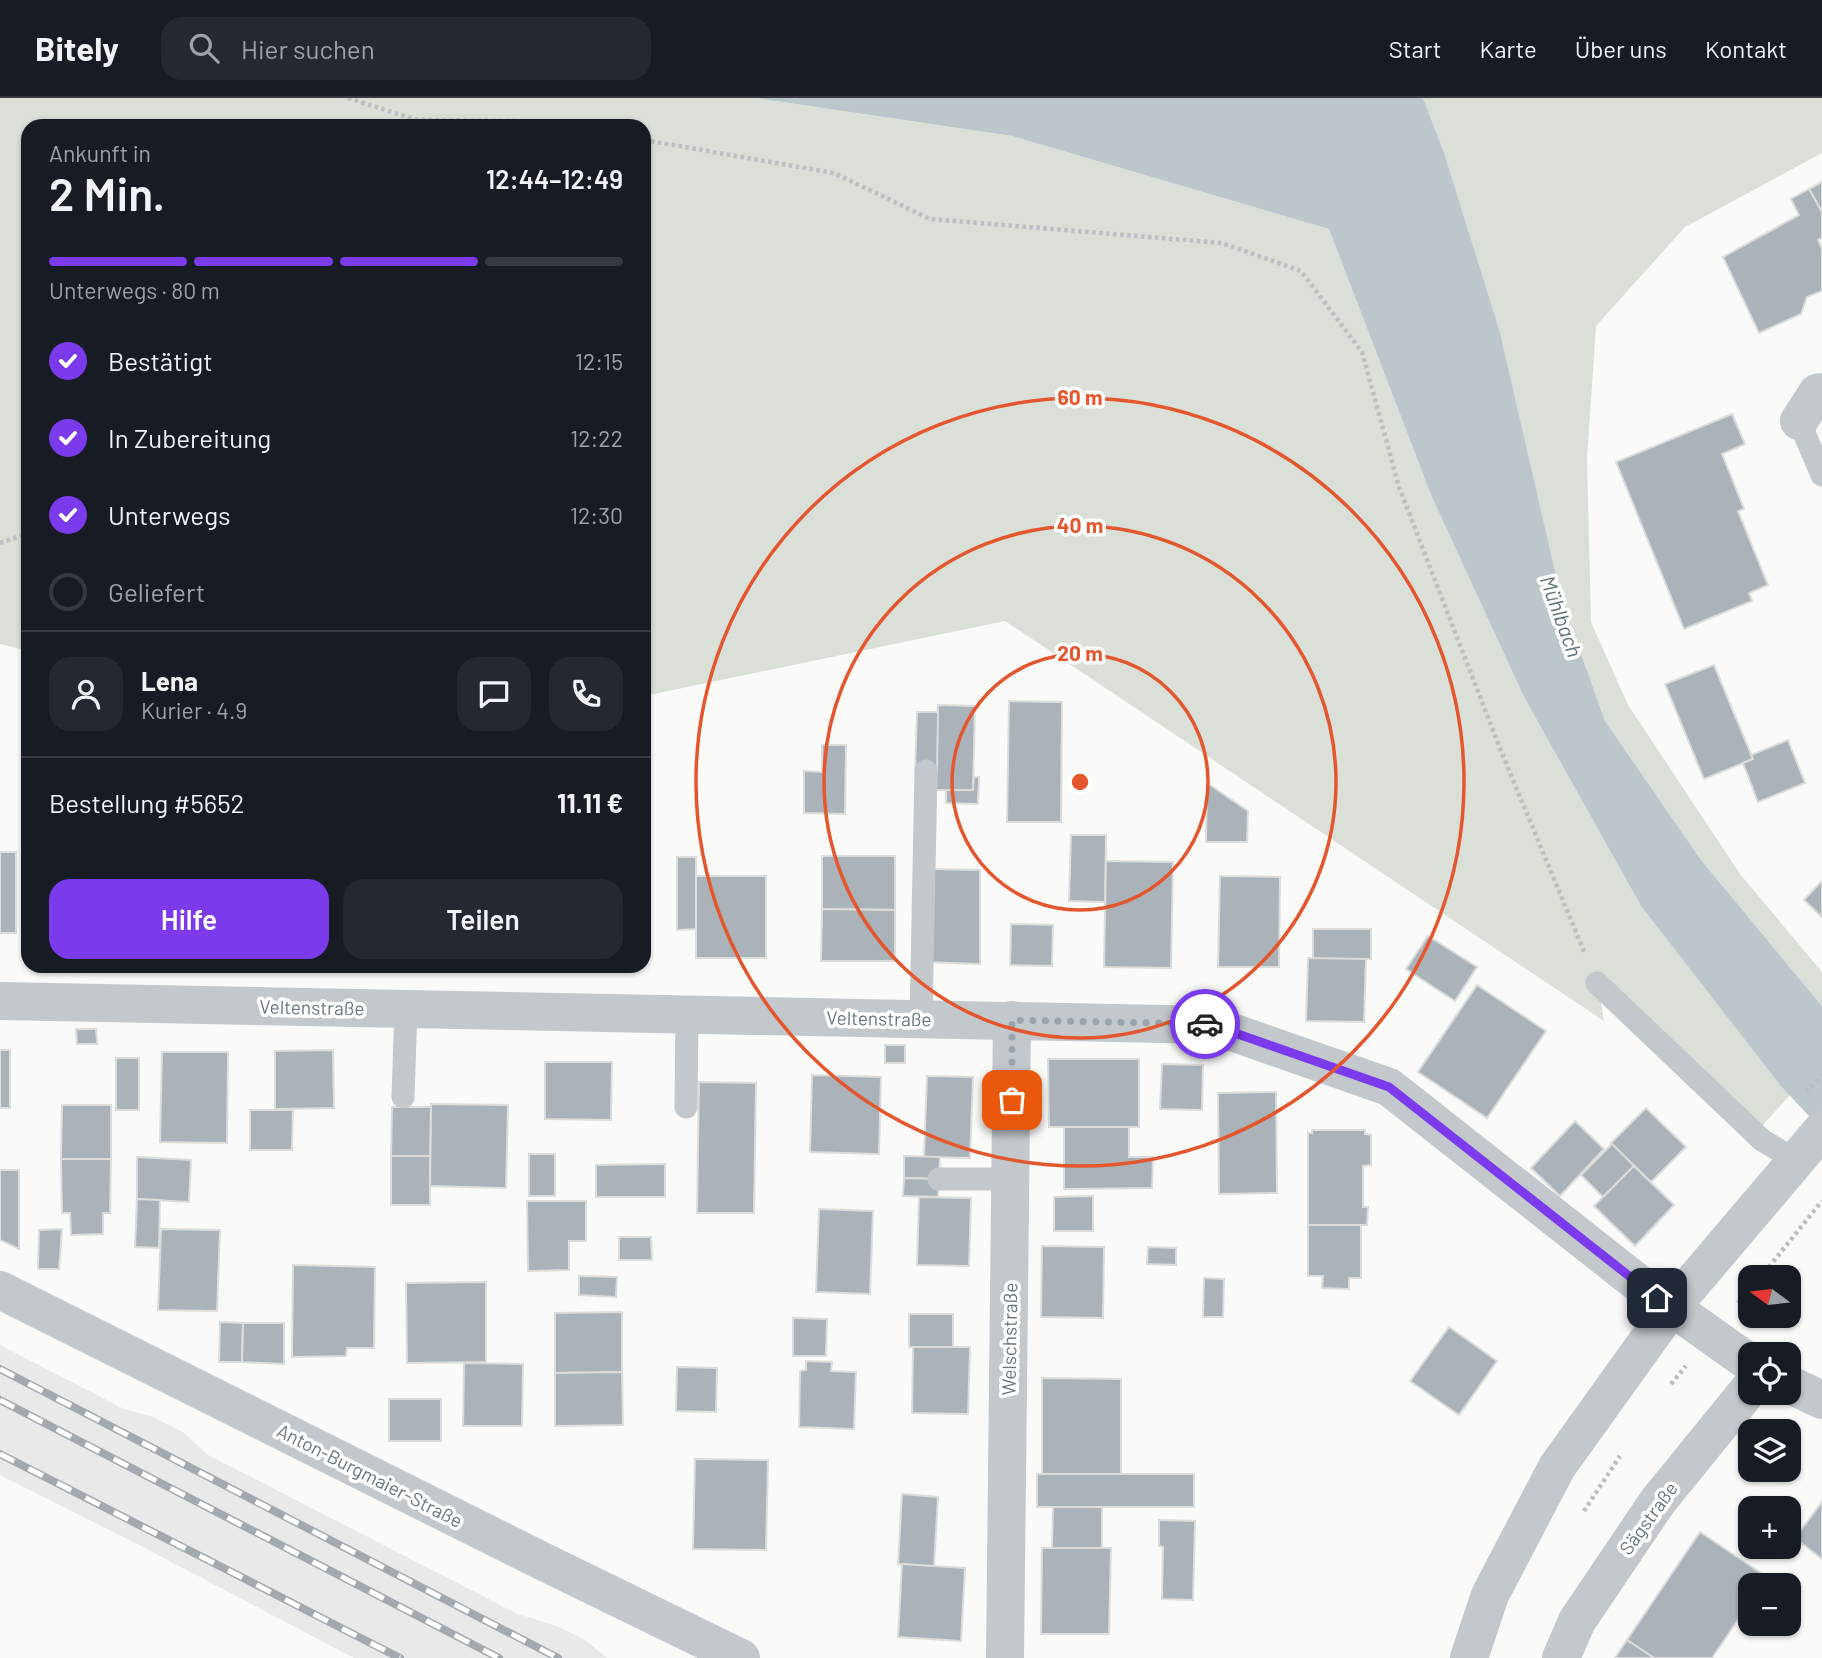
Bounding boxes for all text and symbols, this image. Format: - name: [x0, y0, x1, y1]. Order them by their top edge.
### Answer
- search box: [161, 17, 651, 80]
- text: Bitely: [35, 28, 119, 68]
- icon: search: [185, 29, 223, 67]
- text: Hier suchen: [241, 33, 375, 64]
- text: Start: [1389, 34, 1442, 63]
- text: Karte: [1480, 34, 1537, 63]
- text: Über uns: [1575, 34, 1667, 63]
- text: Kontakt: [1705, 34, 1787, 63]
- text: Ankunft in: [49, 139, 151, 167]
- text: 12:44–12:49: [486, 163, 623, 194]
- text: 2 Min.: [49, 165, 165, 220]
- text: Unterwegs · 80 m: [49, 276, 220, 304]
- icon: check: [49, 342, 87, 380]
- text: Bestätigt: [108, 345, 213, 376]
- text: 12:15: [575, 347, 623, 375]
- text: 60 m: [1058, 384, 1102, 409]
- icon: check: [49, 419, 87, 457]
- text: In Zubereitung: [108, 422, 271, 453]
- text: 12:22: [570, 424, 623, 452]
- icon: check: [49, 496, 87, 534]
- text: Unterwegs: [108, 499, 230, 530]
- text: 12:30: [570, 501, 623, 529]
- text: 40 m: [1057, 512, 1103, 537]
- water label: Mühlbach: [1536, 572, 1588, 660]
- text: Geliefert: [108, 576, 205, 607]
- text: 20 m: [1057, 640, 1103, 665]
- button: person: [49, 657, 123, 731]
- button: chat: [457, 657, 531, 731]
- button: phone: [549, 657, 623, 731]
- text: Lena: [141, 665, 198, 696]
- text: Kurier · 4.9: [141, 696, 247, 724]
- centre of rings: [1068, 770, 1092, 794]
- text: Bestellung #5652: [49, 787, 245, 818]
- text: 11.11 €: [557, 787, 623, 818]
- button: Hilfe: [49, 879, 329, 959]
- button: Teilen: [343, 879, 623, 959]
- courier: [1170, 989, 1240, 1059]
- street label: Veltenstraße: [259, 995, 365, 1019]
- icon: car: [1186, 1005, 1224, 1043]
- street label: Veltenstraße: [826, 1006, 932, 1030]
- pin: [982, 1070, 1042, 1130]
- icon: bag: [993, 1081, 1031, 1119]
- north arrow: [1738, 1265, 1801, 1328]
- map controls: [1738, 1265, 1801, 1636]
- pin: [1627, 1268, 1687, 1328]
- icon: home: [1638, 1279, 1676, 1317]
- street label: Welschstraße: [997, 1282, 1021, 1396]
- button: locate: [1738, 1342, 1801, 1405]
- street label: Anton-Burgmaier-Straße: [273, 1418, 467, 1532]
- button: layers: [1738, 1419, 1801, 1482]
- street label: Sägstraße: [1614, 1477, 1682, 1559]
- button: +: [1738, 1496, 1801, 1559]
- button: −: [1738, 1573, 1801, 1636]

